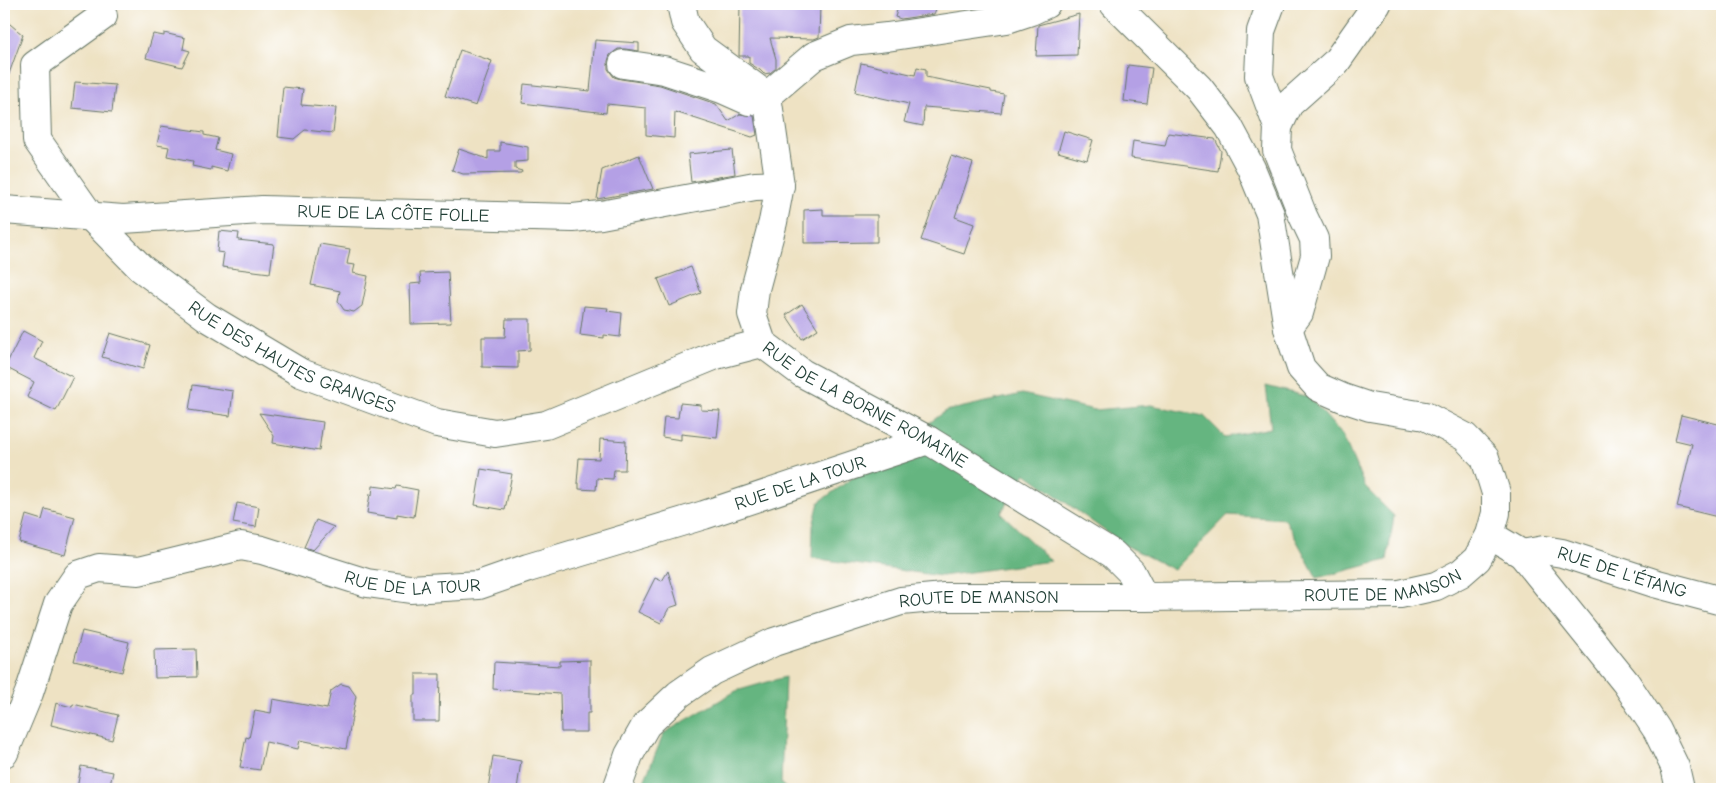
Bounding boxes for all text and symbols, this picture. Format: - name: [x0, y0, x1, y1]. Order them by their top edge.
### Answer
- street label: RUE DE LA CÔTE FOLLE: [297, 201, 490, 227]
- street label: RUE DES HAUTES GRANGES: [184, 297, 398, 418]
- street label: RUE DE LA BORNE ROMAINE: [758, 337, 971, 473]
- street label: RUE DE LA TOUR: [732, 452, 869, 515]
- street label: RUE DE L'ÉTANG: [1555, 542, 1690, 602]
- street label: ROUTE DE MANSON: [1304, 565, 1465, 606]
- street label: RUE DE LA TOUR: [342, 567, 481, 600]
- street label: ROUTE DE MANSON: [898, 587, 1059, 612]

